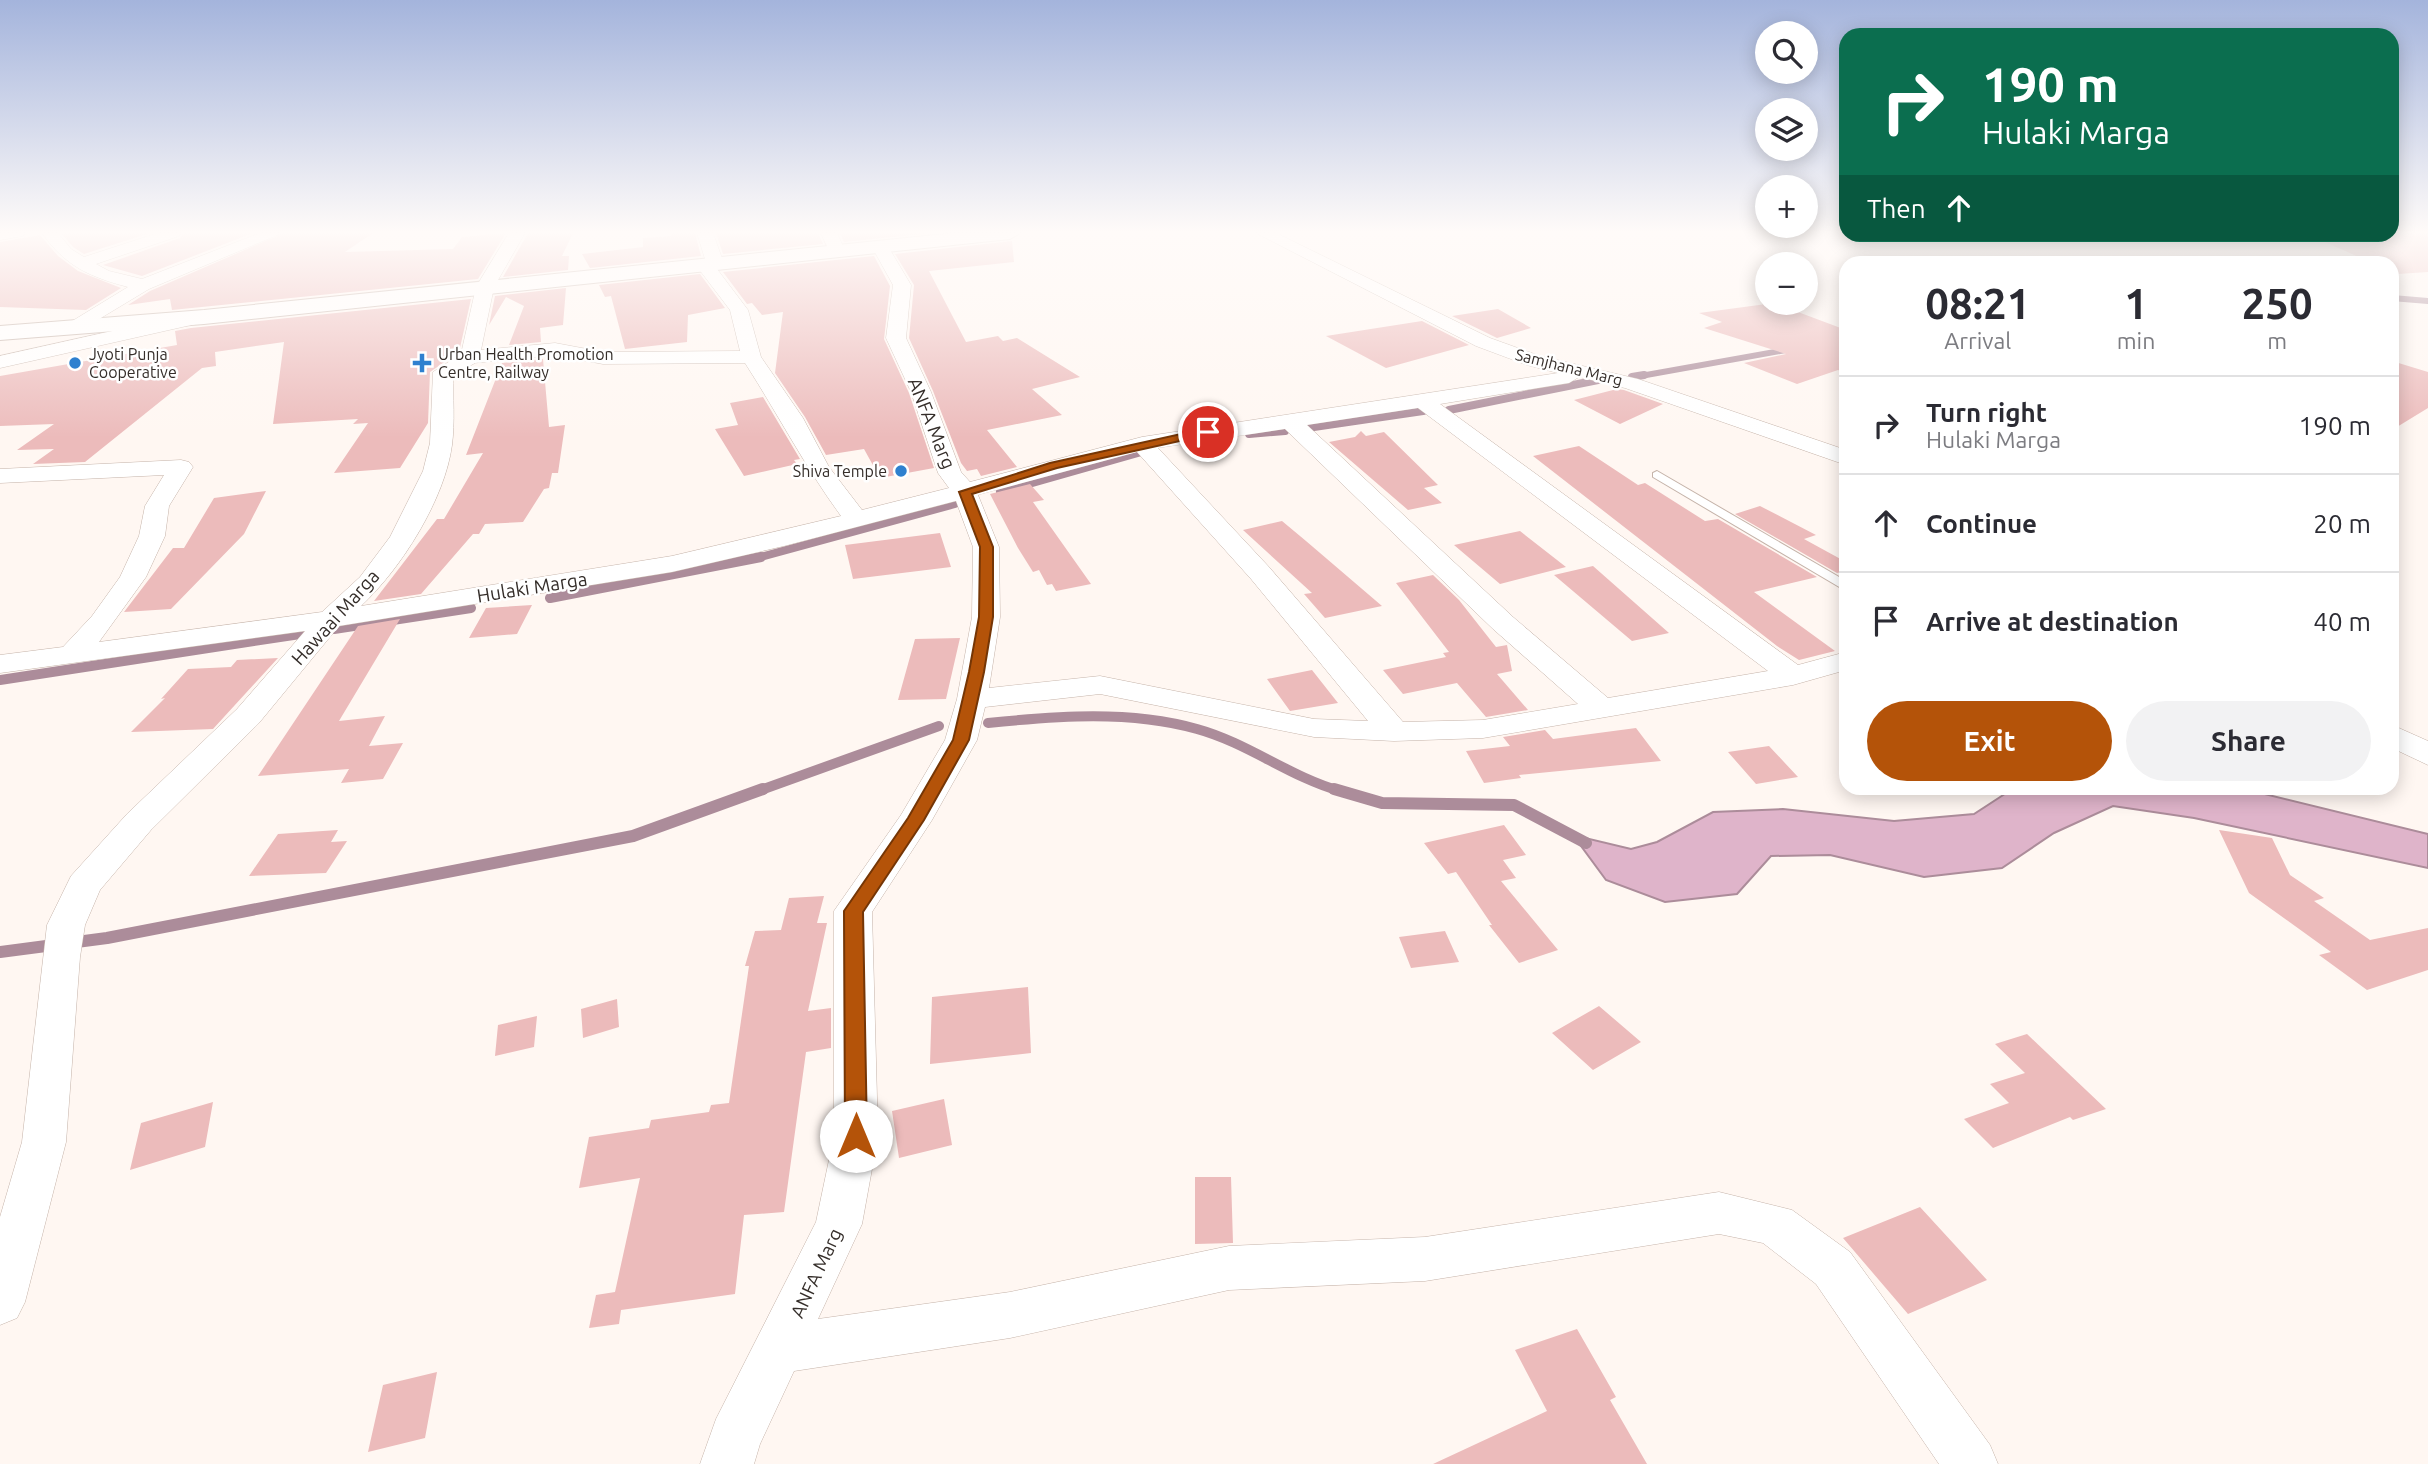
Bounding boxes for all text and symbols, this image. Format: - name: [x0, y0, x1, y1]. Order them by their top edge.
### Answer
- map controls: [1755, 21, 1818, 315]
- button: search: [1755, 21, 1818, 84]
- icon: right: [1867, 56, 1958, 147]
- text: 190 m: [1982, 56, 2119, 111]
- button: layers: [1755, 98, 1818, 161]
- text: Hulaki Marga: [1982, 114, 2170, 150]
- button: +: [1755, 175, 1818, 238]
- icon: ahead: [1940, 189, 1978, 227]
- text: Then: [1867, 194, 1926, 223]
- button: −: [1755, 252, 1818, 315]
- text: 08:21: [1925, 280, 2030, 327]
- text: 1: [2124, 280, 2148, 327]
- text: 250: [2242, 280, 2313, 327]
- text: Arrival: [1944, 328, 2011, 353]
- text: min: [2117, 328, 2155, 353]
- text: m: [2267, 328, 2287, 353]
- place label: Jyoti Punja Cooperative: [89, 345, 177, 381]
- place label: Urban Health Promotion Centre, Railway: [438, 345, 614, 381]
- street label: Samjhana Marg: [1513, 345, 1625, 389]
- marker: Urban Health Promotion Centre, Railway: [412, 353, 432, 373]
- marker: Jyoti Punja Cooperative: [67, 355, 83, 371]
- street label: ANFA Marg: [904, 374, 960, 472]
- text: Turn right: [1926, 398, 2047, 427]
- pin: [1178, 402, 1238, 462]
- icon: right: [1867, 406, 1905, 444]
- text: 190 m: [2299, 411, 2371, 440]
- icon: arrive: [1189, 413, 1227, 451]
- text: Hulaki Marga: [1926, 427, 2061, 452]
- place label: Shiva Temple: [793, 462, 887, 480]
- marker: Shiva Temple: [893, 463, 909, 479]
- icon: ahead: [1867, 504, 1905, 542]
- text: Continue: [1926, 509, 2037, 538]
- text: 20 m: [2313, 509, 2371, 538]
- street label: Hawaai Marga: [287, 565, 383, 669]
- street label: Hulaki Marga: [475, 567, 589, 607]
- icon: arrive: [1867, 602, 1905, 640]
- text: Arrive at destination: [1926, 607, 2179, 636]
- text: 40 m: [2313, 607, 2371, 636]
- button: Exit: [1867, 701, 2112, 781]
- button: Share: [2126, 701, 2371, 781]
- position arrow: [819, 1099, 893, 1173]
- street label: ANFA Marg: [786, 1225, 846, 1321]

